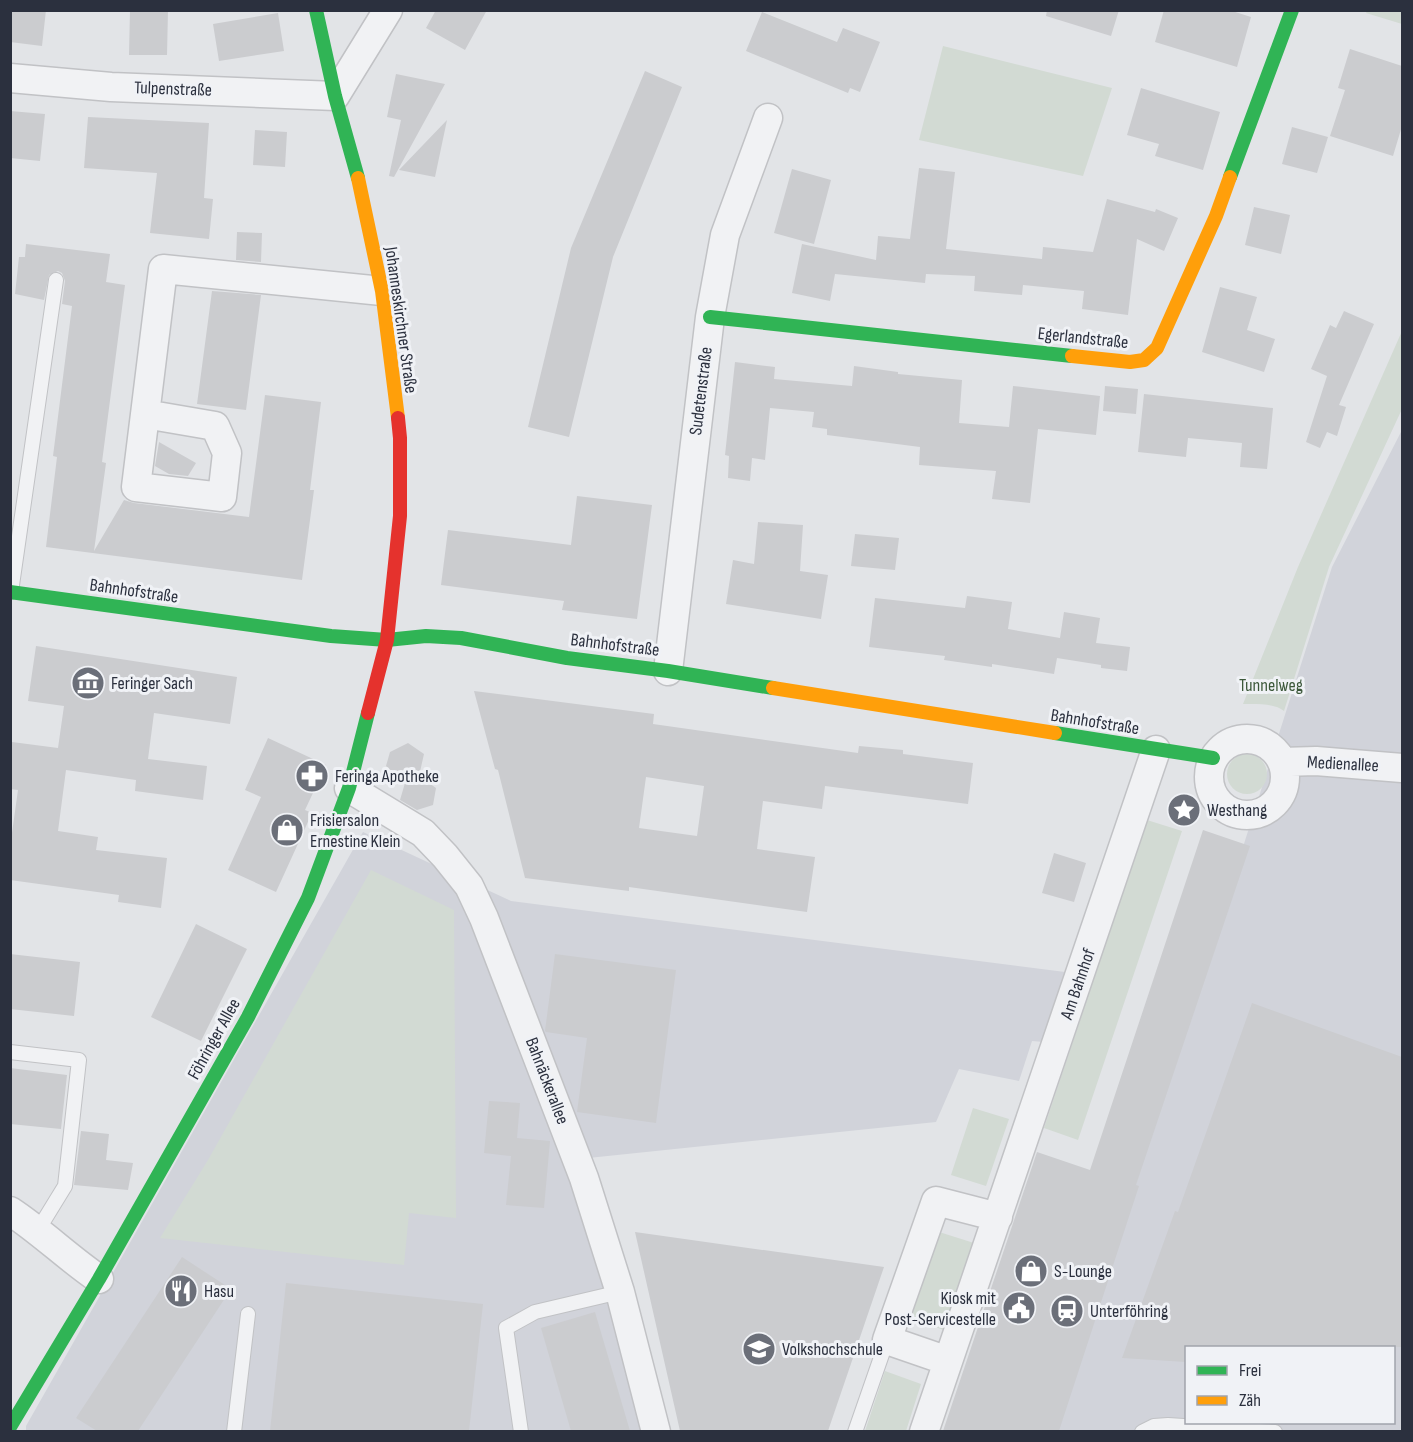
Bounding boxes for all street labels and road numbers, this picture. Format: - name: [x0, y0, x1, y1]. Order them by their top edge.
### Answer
- street label: Tulpenstraße: [134, 77, 212, 101]
- street label: Johanneskirchner Straße: [380, 244, 422, 395]
- street label: Egerlandstraße: [1037, 323, 1129, 353]
- street label: Sudetenstraße: [685, 346, 717, 436]
- street label: Bahnhofstraße: [88, 574, 180, 608]
- street label: Bahnhofstraße: [569, 629, 661, 661]
- street label: Bahnhofstraße: [1049, 705, 1141, 739]
- street label: Medienallee: [1307, 752, 1379, 776]
- street label: Am Bahnhof: [1056, 945, 1100, 1023]
- street label: Föhringer Allee: [183, 995, 245, 1083]
- street label: Bahnäckerallee: [521, 1035, 573, 1127]

